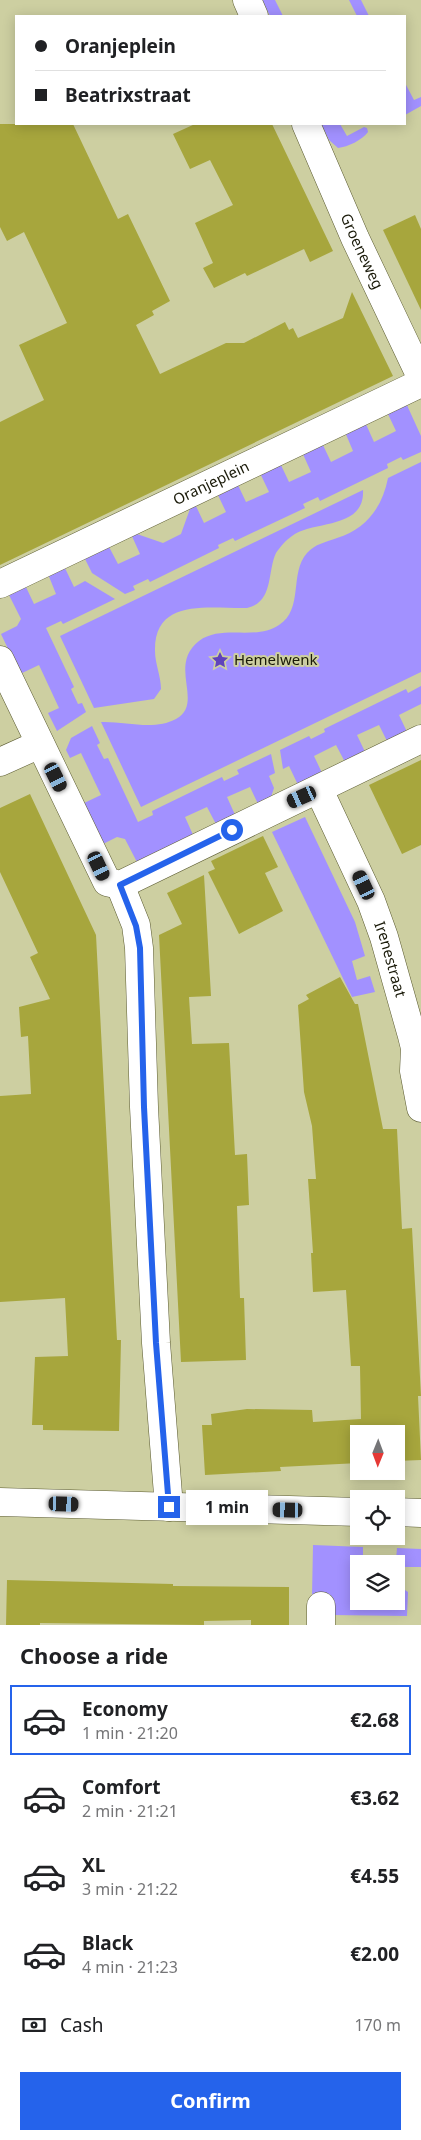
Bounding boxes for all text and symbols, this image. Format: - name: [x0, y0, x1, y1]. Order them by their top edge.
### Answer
- text: Oranjeplein: [65, 33, 176, 59]
- text: Beatrixstraat: [65, 82, 191, 108]
- street label: Groeneweg: [337, 210, 389, 292]
- street label: Oranjeplein: [169, 456, 252, 509]
- place label: Hemelwenk: [234, 649, 317, 669]
- place icon: Hemelwenk: [210, 650, 230, 670]
- car: [42, 760, 69, 794]
- car: [285, 784, 318, 810]
- route start: [221, 819, 243, 841]
- car: [85, 849, 112, 883]
- car: [350, 868, 377, 902]
- street label: Irenestraat: [370, 918, 412, 1000]
- north arrow: [350, 1425, 405, 1480]
- map controls: [350, 1425, 405, 1610]
- callout: 1 min: [186, 1490, 269, 1524]
- button: locate: [350, 1490, 405, 1545]
- car: [48, 1496, 79, 1512]
- route end: [158, 1496, 180, 1518]
- text: 1 min: [205, 1496, 249, 1518]
- car: [272, 1502, 303, 1518]
- button: layers: [350, 1555, 405, 1610]
- text: Choose a ride: [20, 1640, 168, 1670]
- text: Economy: [82, 1696, 168, 1722]
- icon: car: [22, 1698, 67, 1743]
- text: €2.68: [350, 1707, 399, 1733]
- text: 1 min · 21:20: [82, 1722, 178, 1744]
- text: Comfort: [82, 1774, 161, 1800]
- icon: car: [22, 1776, 67, 1821]
- text: €3.62: [350, 1785, 399, 1811]
- text: 2 min · 21:21: [82, 1800, 178, 1822]
- text: XL: [82, 1852, 105, 1878]
- icon: car: [22, 1854, 67, 1899]
- text: €4.55: [350, 1863, 399, 1889]
- text: 3 min · 21:22: [82, 1878, 178, 1900]
- text: Black: [82, 1930, 133, 1956]
- icon: car: [22, 1932, 67, 1977]
- text: €2.00: [350, 1941, 399, 1967]
- text: 4 min · 21:23: [82, 1956, 178, 1978]
- icon: cash: [20, 2011, 48, 2039]
- text: Cash: [60, 2012, 104, 2038]
- text: 170 m: [354, 2014, 401, 2036]
- button: Confirm: [20, 2072, 401, 2130]

